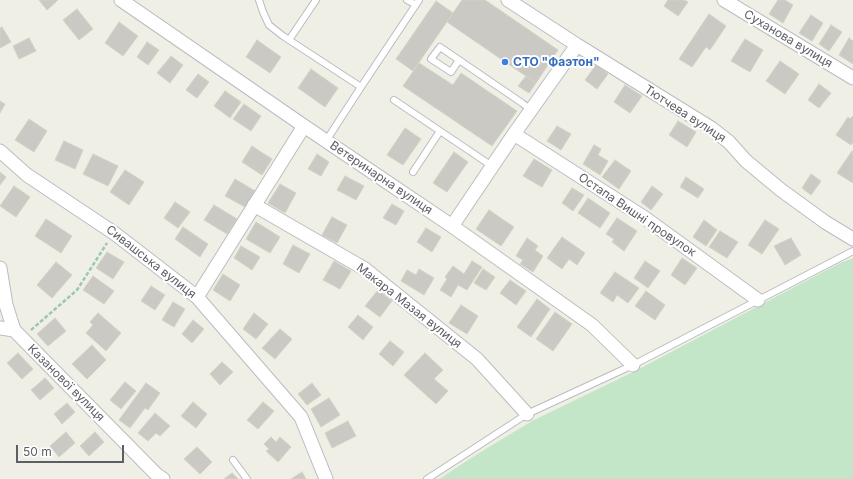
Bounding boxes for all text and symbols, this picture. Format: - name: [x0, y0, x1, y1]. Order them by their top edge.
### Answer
- street label: Суханова вулиця: [741, 7, 835, 71]
- place label: СТО "Фаэтон": [513, 55, 600, 69]
- marker: СТО "Фаэтон": [500, 57, 510, 67]
- street label: Тютчева вулиця: [642, 82, 728, 146]
- street label: Ветеринарна вулиця: [327, 138, 435, 218]
- street label: Остапа Вишні провулок: [575, 170, 699, 260]
- street label: Сивашська вулиця: [103, 222, 199, 302]
- street label: Макара Мазая вулиця: [354, 260, 464, 352]
- street label: Казанової вулиця: [25, 342, 107, 424]
- scale bar: [18, 437, 126, 463]
- text: 50 m: [23, 444, 52, 459]

